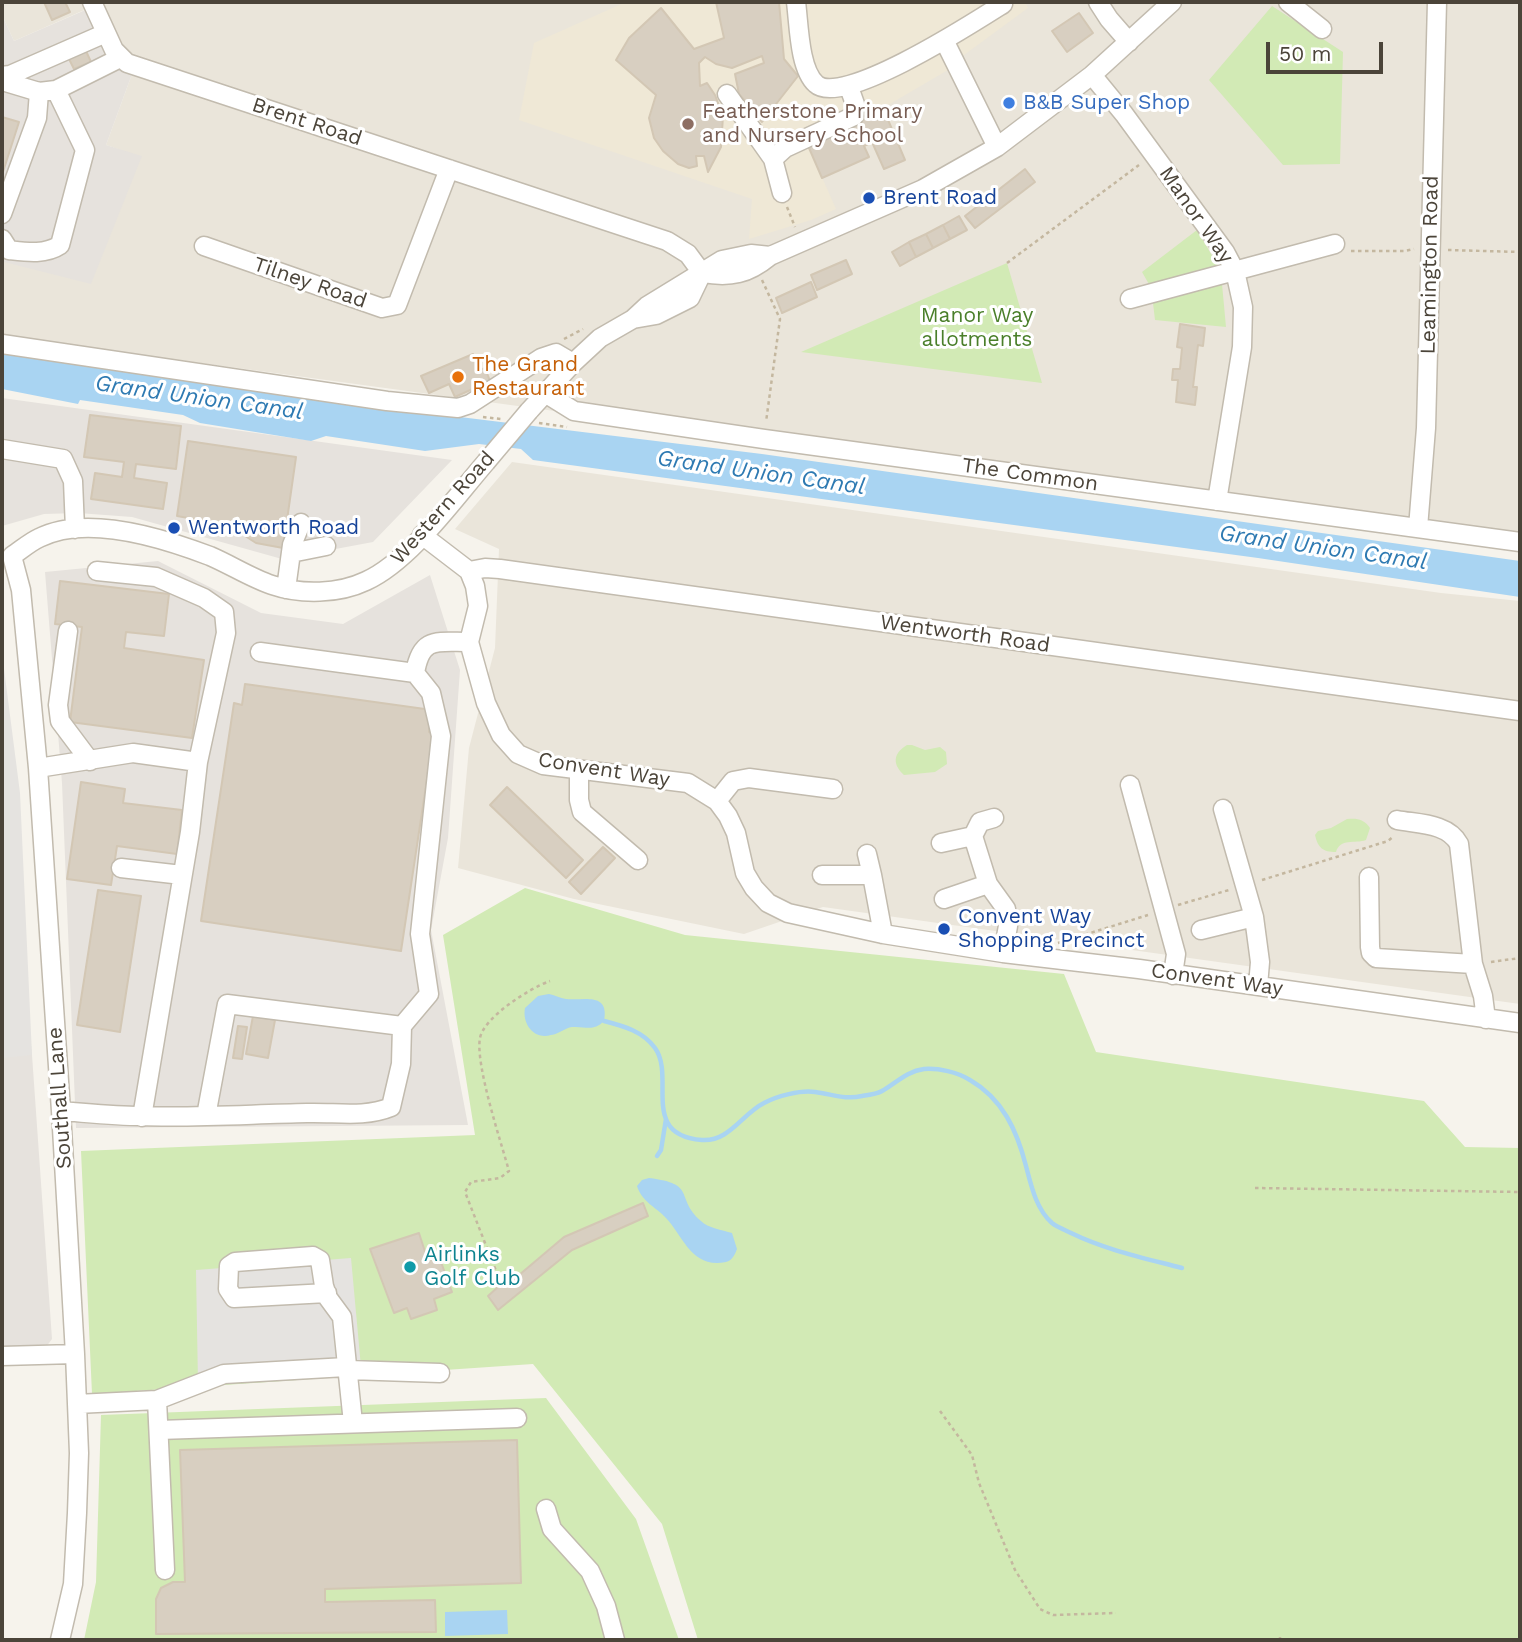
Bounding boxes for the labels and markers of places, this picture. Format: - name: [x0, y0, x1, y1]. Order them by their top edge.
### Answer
- place label: B&B Super Shop: [1023, 90, 1190, 116]
- marker: B&B Super Shop: [1001, 95, 1017, 111]
- place label: Featherstone Primary and Nursery School: [702, 99, 922, 149]
- marker: Featherstone Primary and Nursery School: [680, 116, 696, 132]
- place label: Brent Road: [883, 185, 997, 211]
- marker: Brent Road: [861, 190, 877, 206]
- place label: The Grand Restaurant: [472, 352, 584, 402]
- marker: The Grand Restaurant: [450, 369, 466, 385]
- place label: Wentworth Road: [188, 515, 359, 541]
- marker: Wentworth Road: [166, 520, 182, 536]
- place label: Convent Way Shopping Precinct: [958, 904, 1144, 954]
- marker: Convent Way Shopping Precinct: [936, 921, 952, 937]
- place label: Airlinks Golf Club: [424, 1242, 521, 1292]
- marker: Airlinks Golf Club: [402, 1259, 418, 1275]

